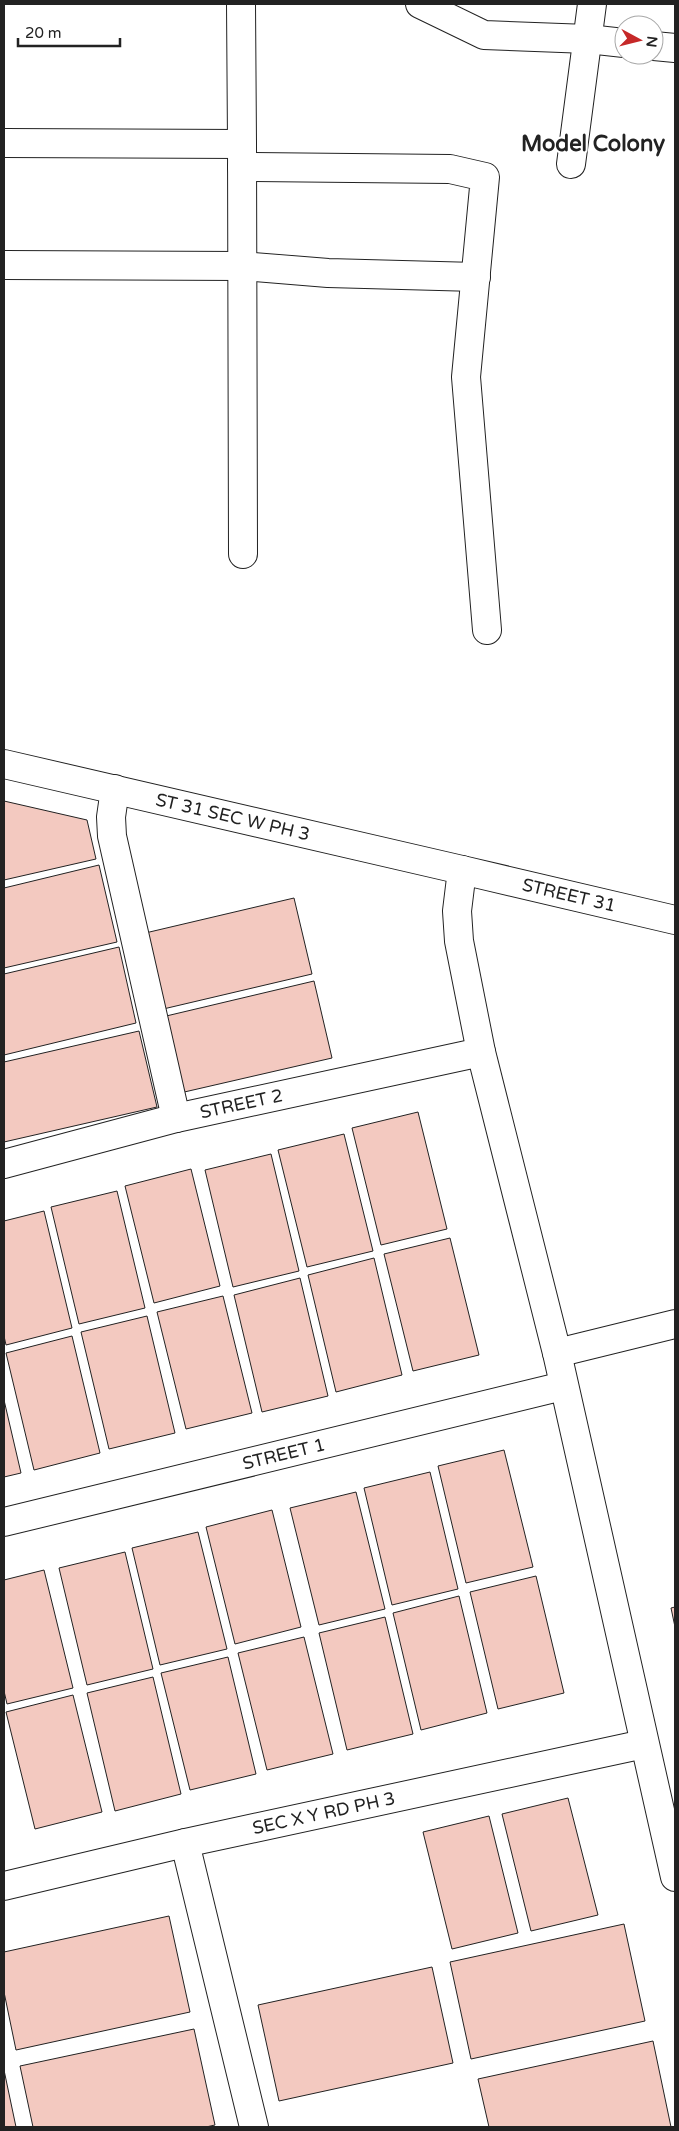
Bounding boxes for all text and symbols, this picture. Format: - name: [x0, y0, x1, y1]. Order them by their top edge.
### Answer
- scale bar: [18, 15, 120, 47]
- north arrow: [614, 15, 664, 65]
- text: 20 m: [25, 24, 62, 42]
- text: N: [642, 35, 661, 48]
- district label: Model Colony: [521, 131, 665, 157]
- street label: ST 31 SEC W PH 3: [154, 788, 312, 845]
- street label: STREET 31: [520, 874, 618, 917]
- street label: STREET 2: [198, 1084, 285, 1123]
- street label: STREET 1: [240, 1433, 327, 1475]
- street label: SEC X Y RD PH 3: [250, 1787, 397, 1839]

